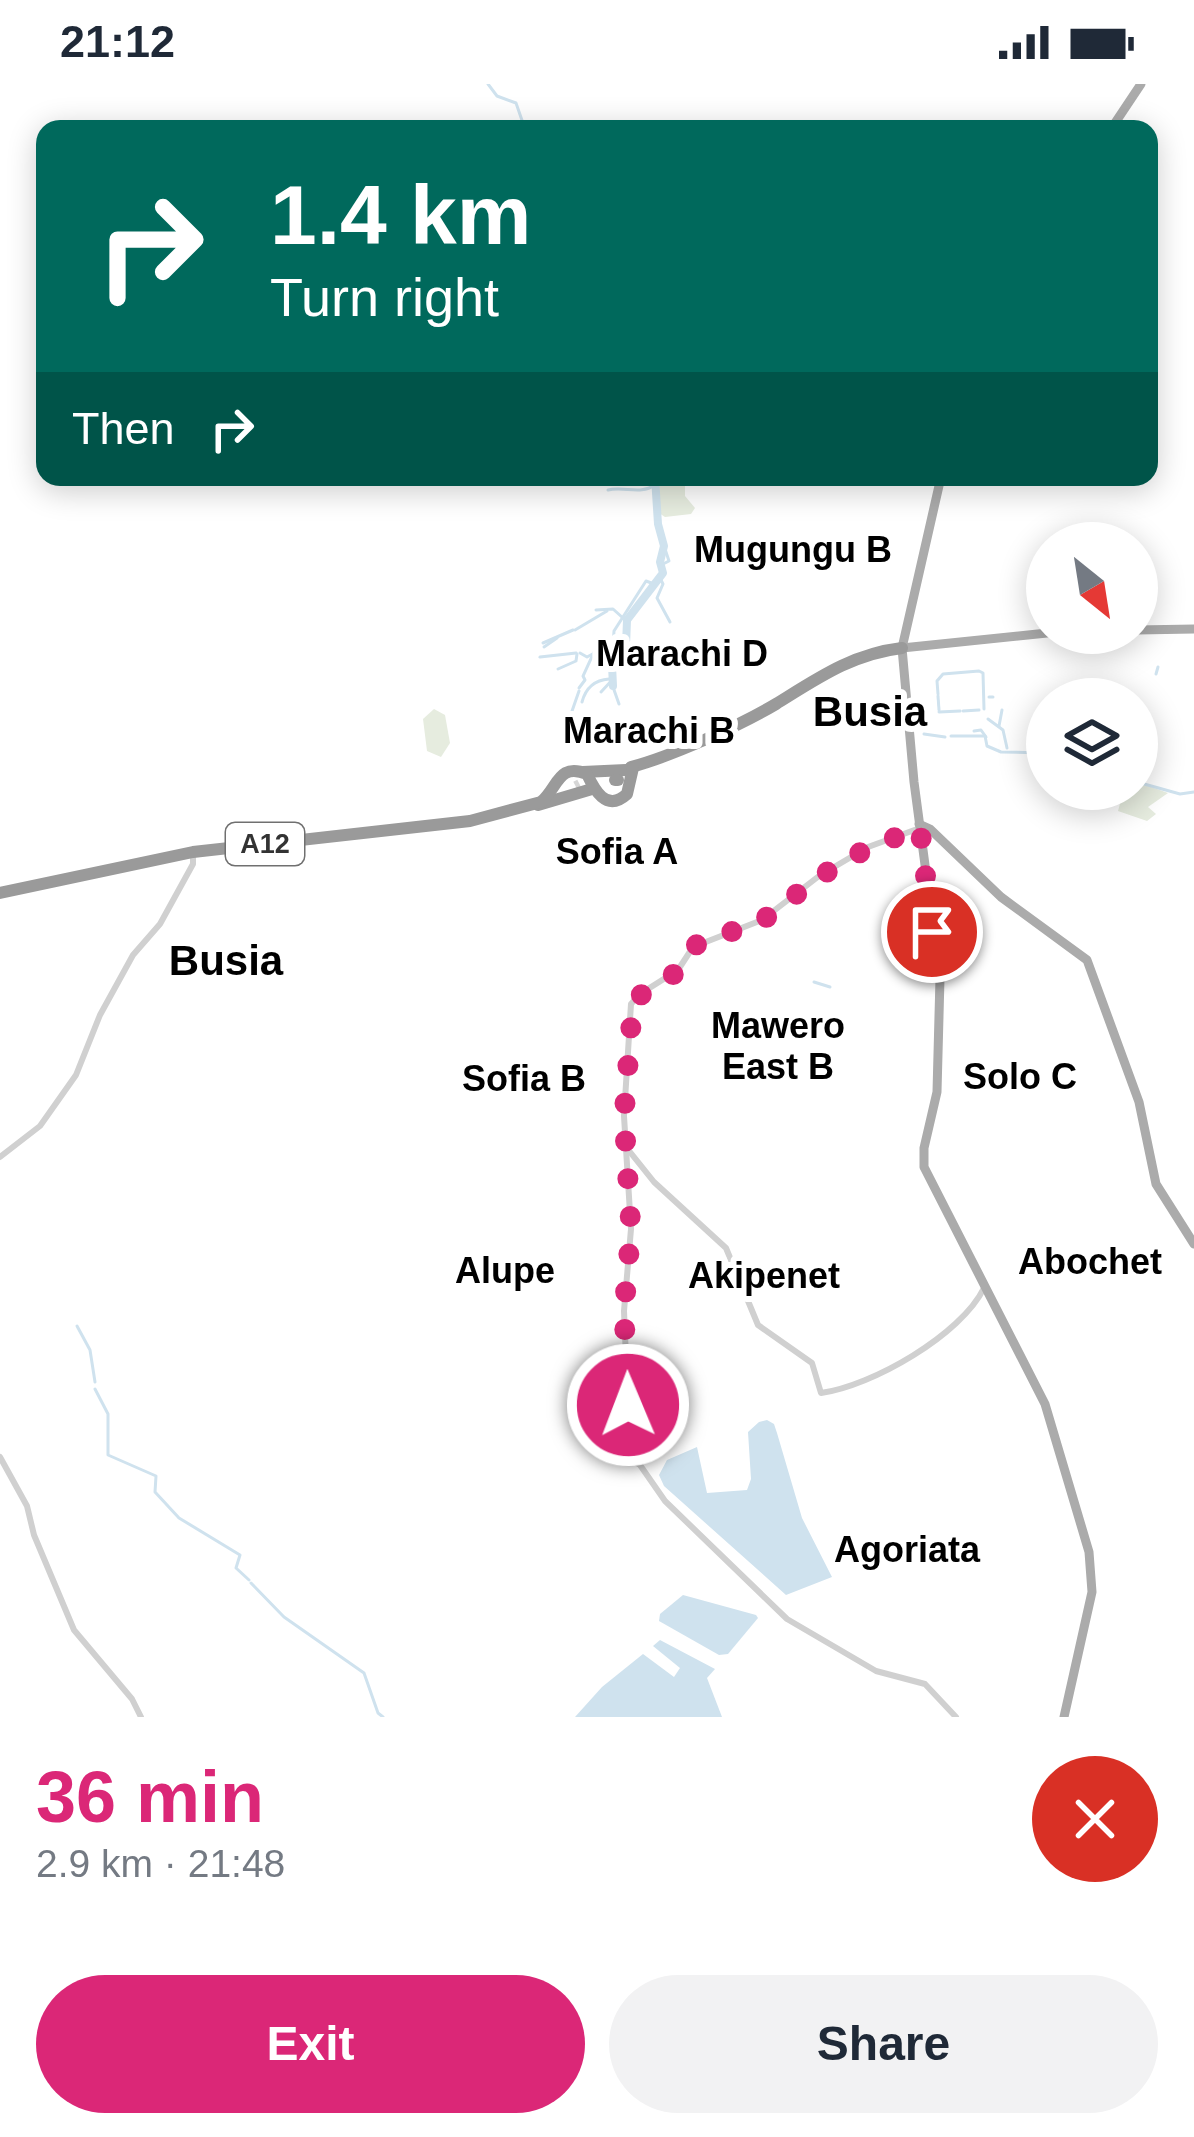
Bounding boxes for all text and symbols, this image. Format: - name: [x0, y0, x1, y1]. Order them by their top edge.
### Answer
- text: 21:12: [60, 16, 175, 67]
- icon: right: [72, 168, 228, 324]
- text: 1.4 km: [270, 168, 532, 262]
- text: Turn right: [270, 267, 499, 327]
- icon: right: [199, 396, 265, 462]
- text: Then: [72, 403, 175, 454]
- north arrow: [1026, 522, 1158, 654]
- map controls: [1026, 522, 1158, 810]
- district label: Mugungu B: [694, 529, 892, 570]
- district label: Marachi D: [596, 633, 768, 674]
- button: layers: [1026, 678, 1158, 810]
- district label: Busia: [813, 688, 928, 735]
- district label: Marachi B: [563, 710, 735, 751]
- road number: A12: [226, 823, 304, 865]
- district label: Sofia A: [556, 831, 678, 872]
- pin: [881, 881, 983, 983]
- icon: arrive: [899, 899, 965, 965]
- district label: Busia: [169, 937, 284, 984]
- district label: Mawero East B: [711, 1005, 845, 1087]
- district label: Solo C: [963, 1056, 1077, 1097]
- district label: Sofia B: [462, 1058, 586, 1099]
- district label: Abochet: [1018, 1241, 1162, 1282]
- district label: Alupe: [455, 1250, 555, 1291]
- district label: Akipenet: [688, 1255, 840, 1296]
- position arrow: [565, 1342, 691, 1468]
- district label: Agoriata: [834, 1529, 981, 1570]
- button: close: [1032, 1756, 1158, 1882]
- text: 36 min: [36, 1757, 264, 1837]
- text: 2.9 km · 21:48: [36, 1842, 285, 1885]
- button: Exit: [36, 1975, 585, 2113]
- button: Share: [609, 1975, 1158, 2113]

